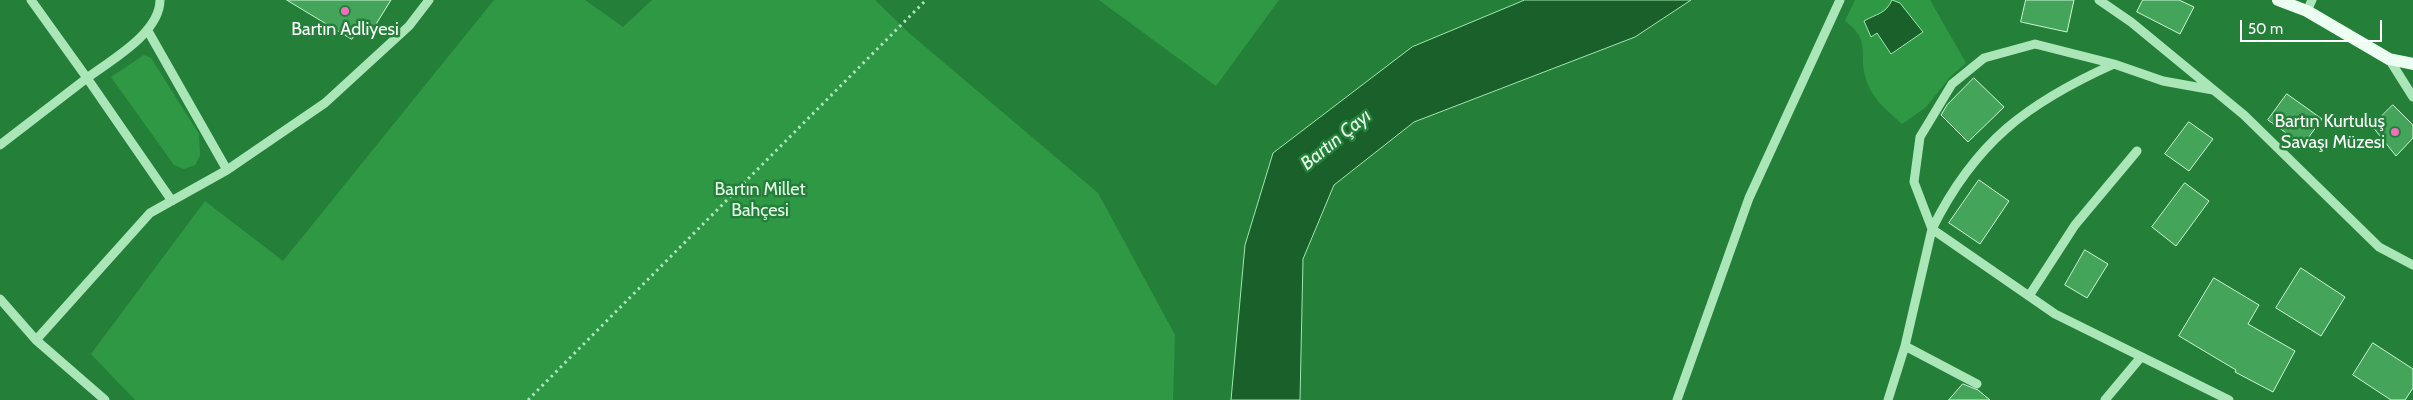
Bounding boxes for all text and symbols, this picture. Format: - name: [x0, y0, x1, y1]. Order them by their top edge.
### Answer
- marker: Bartın Adliyesi: [339, 5, 351, 17]
- scale bar: [2243, 10, 2386, 42]
- place label: Bartın Adliyesi: [291, 19, 399, 41]
- text: 50 m: [2248, 20, 2283, 38]
- water label: Bartın Çayı: [1296, 105, 1376, 175]
- place label: Bartın Kurtuluş Savaşı Müzesi: [2274, 111, 2385, 154]
- marker: Bartın Kurtuluş Savaşı Müzesi: [2389, 126, 2401, 138]
- park label: Bartın Millet Bahçesi: [714, 179, 806, 222]

